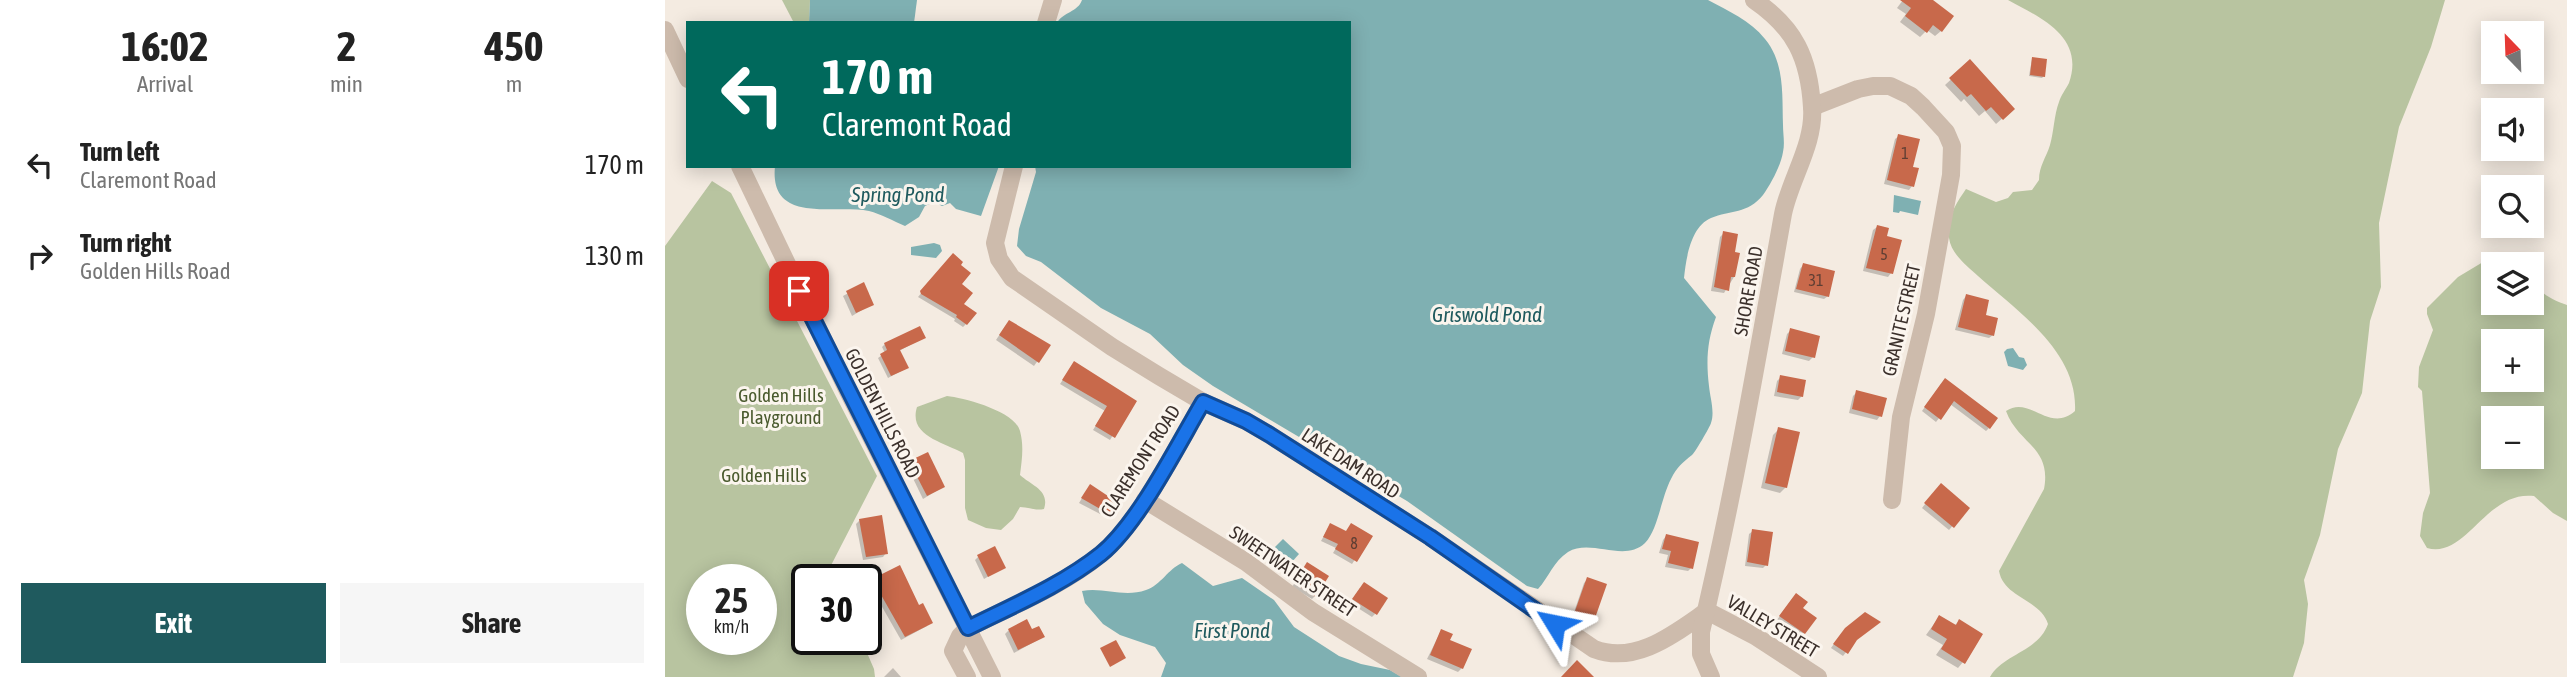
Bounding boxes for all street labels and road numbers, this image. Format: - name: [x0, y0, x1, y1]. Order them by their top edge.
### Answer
- street label: SHORE ROAD: [1729, 244, 1767, 338]
- street label: GRANITE STREET: [1877, 261, 1925, 378]
- street label: GOLDEN HILLS ROAD: [841, 344, 925, 482]
- street label: CLAREMONT ROAD: [1096, 401, 1184, 521]
- street label: LAKE DAM ROAD: [1298, 423, 1404, 503]
- street label: SWEETWATER STREET: [1226, 521, 1361, 622]
- street label: VALLEY STREET: [1723, 590, 1823, 662]

